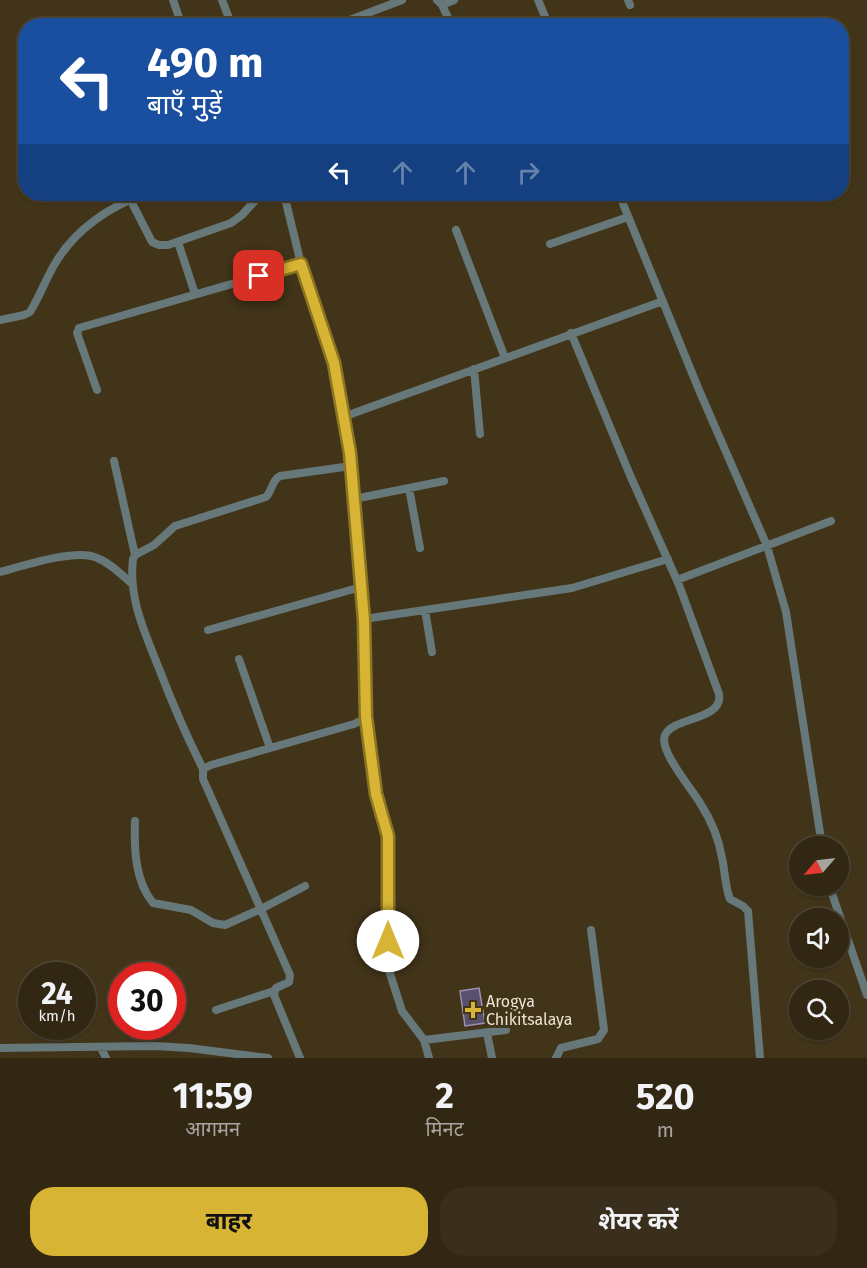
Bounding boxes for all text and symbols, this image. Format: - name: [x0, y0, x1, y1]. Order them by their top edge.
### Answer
- text: 490 m: [147, 38, 263, 88]
- icon: left: [48, 42, 126, 120]
- text: बाएँ मुड़ें: [147, 89, 222, 121]
- icon: left: [323, 156, 356, 189]
- icon: ahead: [386, 156, 419, 189]
- icon: ahead: [449, 156, 482, 189]
- icon: right: [512, 156, 545, 189]
- pin: [233, 250, 284, 301]
- icon: arrive: [242, 259, 275, 292]
- north arrow: [789, 836, 849, 896]
- map controls: [789, 836, 849, 1040]
- button: sound: [789, 908, 849, 968]
- position arrow: [356, 909, 420, 973]
- speed limit sign: 30: [108, 962, 186, 1040]
- text: 24: [41, 976, 73, 1012]
- button: search: [789, 980, 849, 1040]
- place label: Arogya Chikitsalaya: [486, 992, 572, 1029]
- marker: Arogya Chikitsalaya: [464, 1001, 482, 1019]
- text: km/h: [38, 1007, 76, 1025]
- text: 11:59: [172, 1074, 253, 1118]
- text: 2: [435, 1074, 454, 1118]
- text: 520: [636, 1075, 695, 1119]
- text: आगमन: [185, 1117, 240, 1141]
- text: मिनट: [425, 1117, 464, 1141]
- text: m: [657, 1118, 674, 1142]
- button: बाहर: [30, 1187, 428, 1256]
- button: शेयर करें: [440, 1187, 837, 1256]

